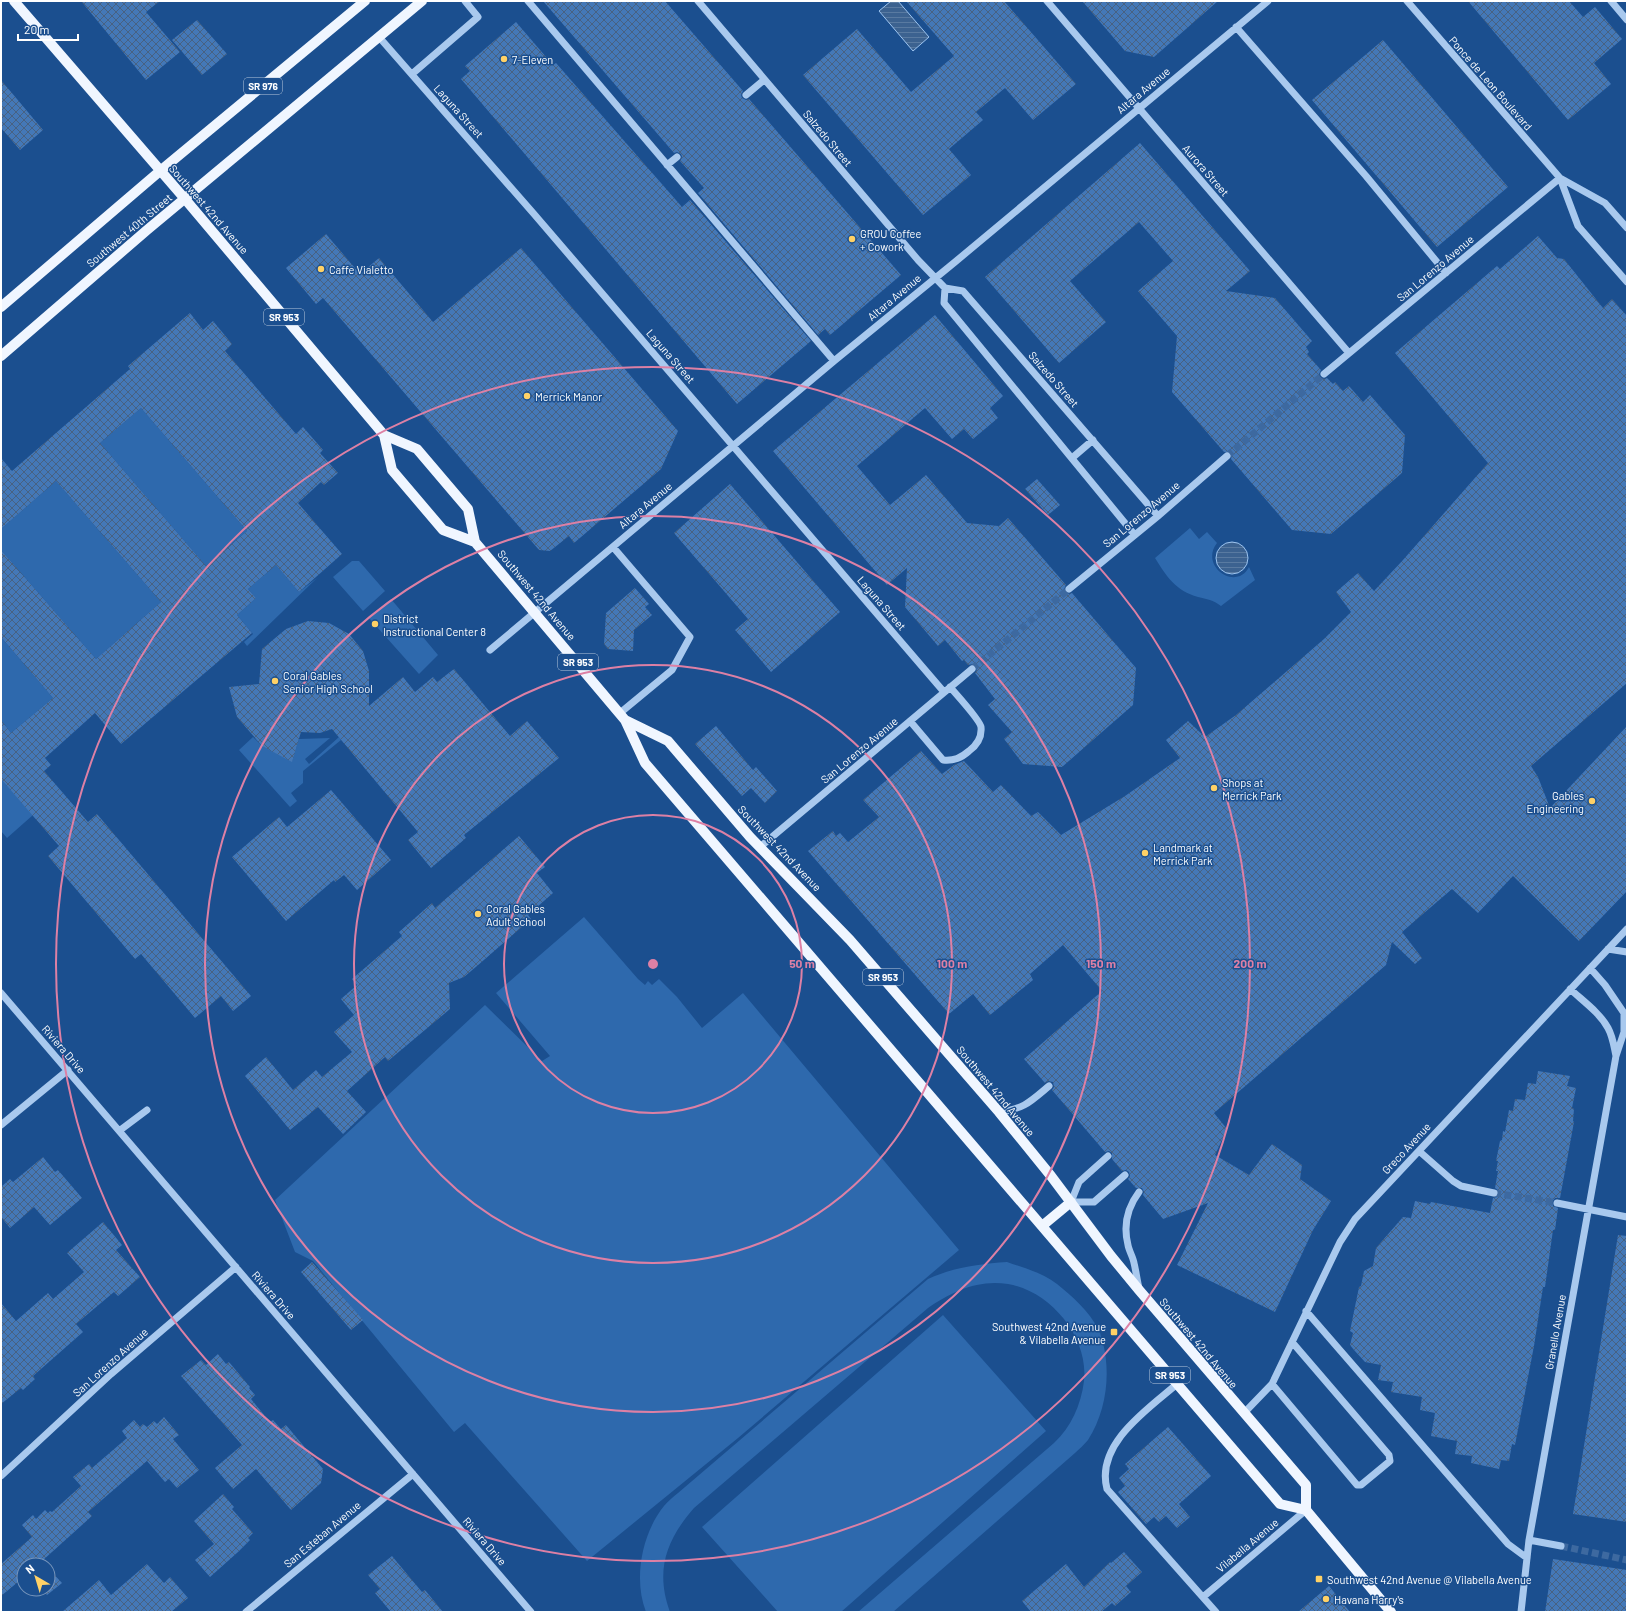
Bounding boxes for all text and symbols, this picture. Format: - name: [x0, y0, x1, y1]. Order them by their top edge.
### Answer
- scale bar: [18, 16, 78, 42]
- text: 20 m: [24, 22, 50, 36]
- street label: Ponce de Leon Boulevard: [1447, 33, 1535, 133]
- place label: 7-Eleven: [512, 53, 553, 66]
- marker: 7-Eleven: [499, 54, 509, 64]
- street label: Altara Avenue: [1114, 64, 1172, 116]
- road number: SR 976: [244, 78, 282, 94]
- street label: Laguna Street: [432, 82, 486, 140]
- street label: Salzedo Street: [801, 107, 855, 169]
- street label: Aurora Street: [1180, 141, 1232, 199]
- street label: Southwest 42nd Avenue: [167, 162, 251, 256]
- street label: Southwest 40th Street: [84, 190, 174, 270]
- place label: GROU Coffee + Cowork: [860, 227, 921, 253]
- street label: San Lorenzo Avenue: [1394, 232, 1476, 304]
- marker: GROU Coffee + Cowork: [847, 234, 857, 244]
- place label: Caffe Vialetto: [329, 263, 394, 276]
- marker: Caffe Vialetto: [316, 264, 326, 274]
- street label: Altara Avenue: [865, 271, 923, 323]
- road number: SR 953: [264, 309, 304, 325]
- street label: Laguna Street: [644, 326, 698, 386]
- street label: Salzedo Street: [1026, 348, 1082, 410]
- place label: Merrick Manor: [535, 390, 602, 403]
- marker: Merrick Manor: [522, 391, 532, 401]
- street label: San Lorenzo Avenue: [1100, 478, 1182, 550]
- street label: Altara Avenue: [616, 479, 674, 531]
- street label: Southwest 42nd Avenue: [495, 547, 579, 643]
- street label: Laguna Street: [855, 573, 909, 633]
- place label: District Instructional Center 8: [383, 612, 486, 638]
- marker: District Instructional Center 8: [370, 619, 380, 629]
- road number: SR 953: [558, 654, 598, 670]
- place label: Coral Gables Senior High School: [283, 669, 373, 695]
- marker: Coral Gables Senior High School: [270, 676, 280, 686]
- street label: San Lorenzo Avenue: [818, 714, 900, 786]
- place label: Shops at Merrick Park: [1222, 776, 1282, 802]
- marker: Shops at Merrick Park: [1209, 783, 1219, 793]
- place label: Gables Engineering: [1527, 789, 1584, 815]
- marker: Gables Engineering: [1587, 796, 1597, 806]
- street label: Southwest 42nd Avenue: [736, 802, 824, 894]
- place label: Landmark at Merrick Park: [1153, 841, 1213, 867]
- marker: Landmark at Merrick Park: [1140, 848, 1150, 858]
- place label: Coral Gables Adult School: [486, 902, 546, 928]
- marker: Coral Gables Adult School: [473, 909, 483, 919]
- text: 50 m: [789, 956, 815, 970]
- text: 100 m: [937, 956, 967, 970]
- text: 150 m: [1086, 956, 1116, 970]
- text: 200 m: [1234, 956, 1266, 970]
- centre of rings: [646, 957, 660, 971]
- road number: SR 953: [863, 969, 903, 985]
- street label: Riviera Drive: [39, 1022, 89, 1076]
- street label: Southwest 42nd Avenue: [954, 1043, 1038, 1139]
- street label: Greco Avenue: [1379, 1120, 1433, 1176]
- street label: Riviera Drive: [249, 1268, 299, 1322]
- street label: Granello Avenue: [1542, 1293, 1568, 1371]
- street label: Southwest 42nd Avenue: [1157, 1295, 1241, 1391]
- place label: Southwest 42nd Avenue & Vilabella Avenue: [992, 1320, 1106, 1346]
- street label: San Lorenzo Avenue: [70, 1325, 150, 1399]
- marker: Southwest 42nd Avenue & Vilabella Avenue: [1109, 1327, 1119, 1337]
- road number: SR 953: [1150, 1367, 1190, 1383]
- street label: San Esteban Avenue: [281, 1498, 363, 1570]
- street label: Riviera Drive: [460, 1514, 510, 1568]
- street label: Vilabella Avenue: [1213, 1515, 1281, 1575]
- north arrow: [16, 1557, 56, 1597]
- text: N: [23, 1561, 36, 1576]
- place label: Southwest 42nd Avenue @ Vilabella Avenue: [1327, 1573, 1532, 1586]
- marker: Southwest 42nd Avenue @ Vilabella Avenue: [1314, 1574, 1324, 1584]
- place label: Havana Harry's: [1334, 1593, 1404, 1606]
- marker: Havana Harry's: [1321, 1594, 1331, 1604]

